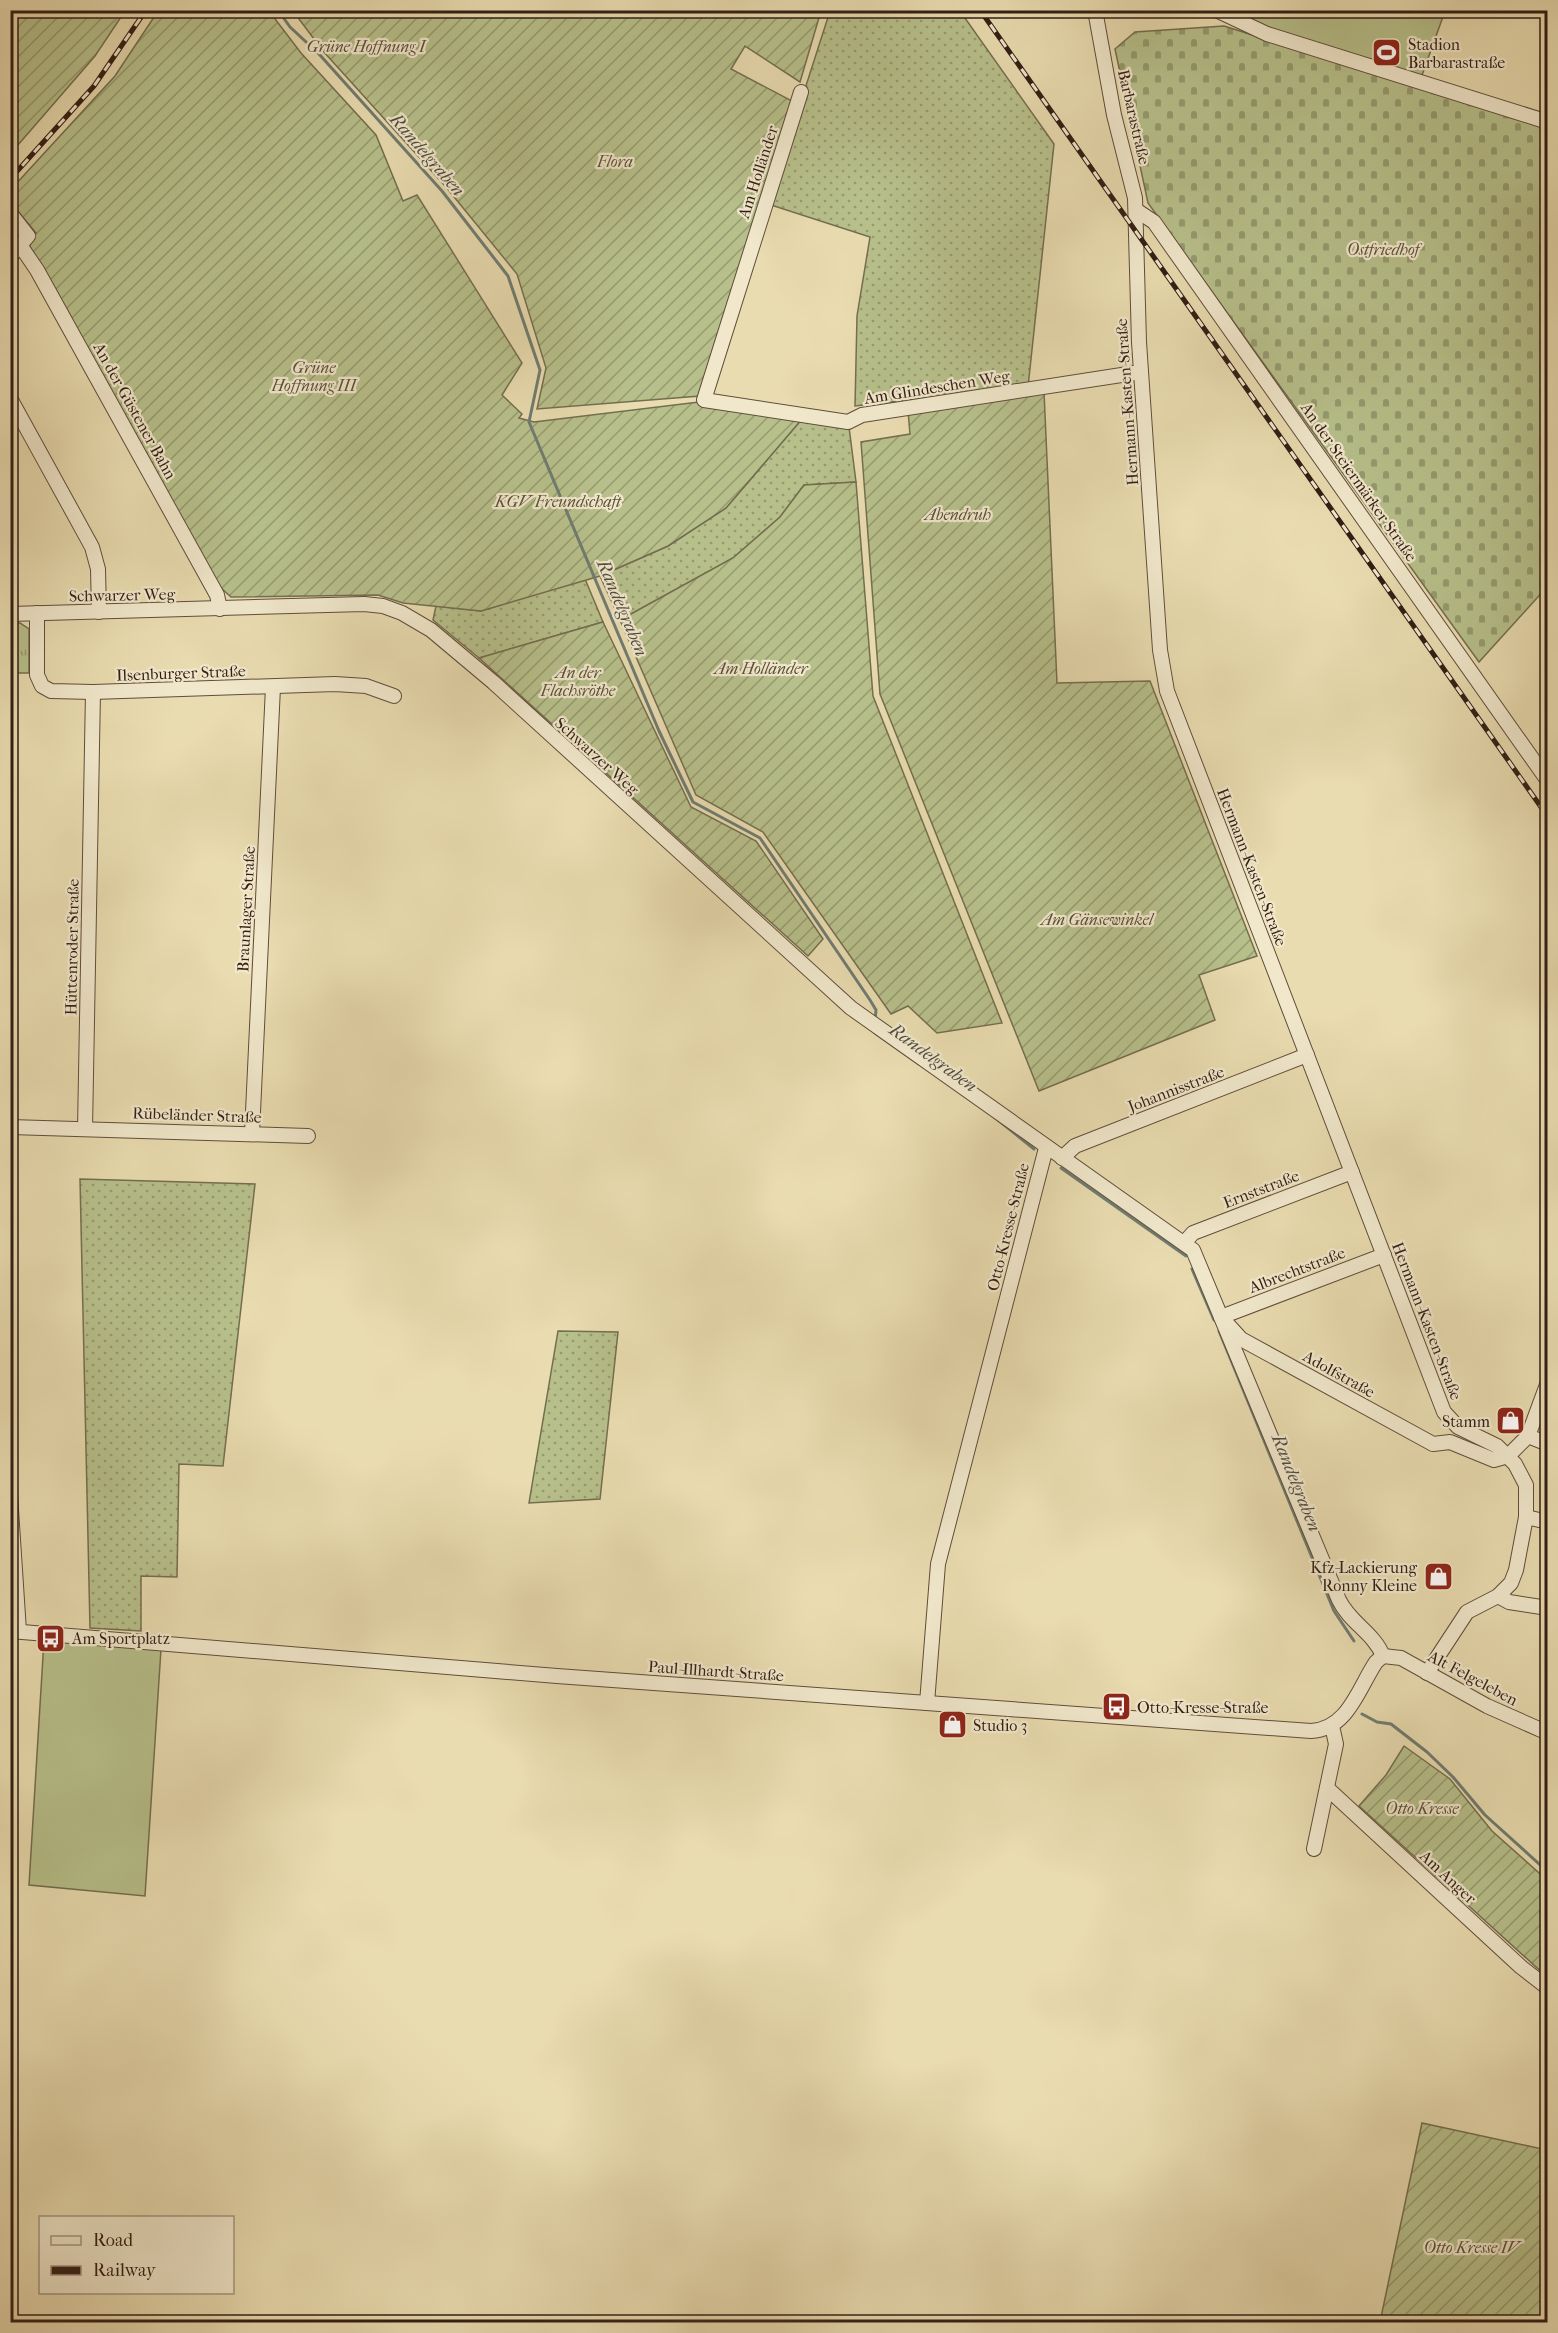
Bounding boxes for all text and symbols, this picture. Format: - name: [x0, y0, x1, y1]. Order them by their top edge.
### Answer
- place label: Stadion Barbarastraße: [1408, 35, 1505, 72]
- park label: Grüne Hoffnung I: [307, 37, 427, 56]
- sports icon: Stadion Barbarastraße: [1371, 37, 1403, 69]
- street label: Barbarastraße: [1114, 68, 1154, 167]
- water label: Randelgraben: [385, 109, 469, 201]
- street label: Am Holländer: [734, 123, 782, 222]
- park label: Flora: [596, 152, 633, 171]
- park label: Ostfriedhof: [1347, 240, 1422, 259]
- street label: Hermann-Kasten-Straße: [1112, 318, 1142, 486]
- street label: An der Güstener Bahn: [89, 338, 181, 483]
- park label: Grüne Hoffnung III: [271, 358, 358, 395]
- street label: Am Glindeschen Weg: [862, 366, 1012, 408]
- street label: An der Steiermärker Straße: [1296, 398, 1421, 565]
- park label: KGV Freundschaft: [494, 492, 622, 511]
- park label: Abendruh: [923, 505, 991, 524]
- water label: Randelgraben: [592, 556, 652, 659]
- street label: Schwarzer Weg: [69, 585, 176, 605]
- park label: Am Holländer: [712, 659, 809, 678]
- street label: Ilsenburger Straße: [116, 661, 246, 685]
- park label: An der Flachsröthe: [540, 663, 616, 700]
- street label: Schwarzer Weg: [551, 713, 643, 799]
- street label: Hermann-Kasten-Straße: [1213, 785, 1291, 949]
- street label: Braunlager Straße: [233, 845, 259, 973]
- street label: Hüttenroder Straße: [61, 878, 83, 1015]
- park label: Am Gänsewinkel: [1039, 910, 1155, 929]
- water label: Randelgraben: [884, 1019, 981, 1097]
- street label: Johannisstraße: [1123, 1062, 1227, 1117]
- street label: Rübeländer Straße: [132, 1103, 262, 1127]
- street label: Otto-Kresse-Straße: [983, 1161, 1033, 1293]
- street label: Ernststraße: [1220, 1166, 1302, 1212]
- street label: Hermann-Kasten-Straße: [1388, 1239, 1466, 1403]
- street label: Albrechtstraße: [1245, 1243, 1348, 1297]
- street label: Adolfstraße: [1299, 1346, 1378, 1402]
- shop icon: Stamm: [1495, 1405, 1527, 1437]
- place label: Stamm: [1442, 1412, 1491, 1431]
- water label: Randelgraben: [1267, 1430, 1325, 1535]
- place label: Kfz-Lackierung Ronny Kleine: [1310, 1558, 1417, 1595]
- shop icon: Kfz-Lackierung Ronny Kleine: [1422, 1560, 1454, 1592]
- bus stop icon: Am Sportplatz: [35, 1622, 67, 1654]
- place label: Am Sportplatz: [71, 1629, 170, 1648]
- street label: Alt Felgeleben: [1424, 1646, 1522, 1710]
- street label: Paul-Illhardt-Straße: [647, 1657, 785, 1685]
- bus stop icon: Otto-Kresse-Straße: [1100, 1691, 1132, 1723]
- place label: Otto-Kresse-Straße: [1137, 1698, 1268, 1717]
- shop icon: Studio 3: [936, 1709, 968, 1741]
- place label: Studio 3: [973, 1716, 1027, 1735]
- park label: Otto Kresse: [1385, 1799, 1459, 1818]
- street label: Am Anger: [1415, 1845, 1480, 1908]
- legend: [39, 2216, 234, 2294]
- text: Road: [93, 2230, 133, 2251]
- park label: Otto Kresse IV: [1424, 2238, 1523, 2257]
- text: Railway: [93, 2260, 157, 2281]

